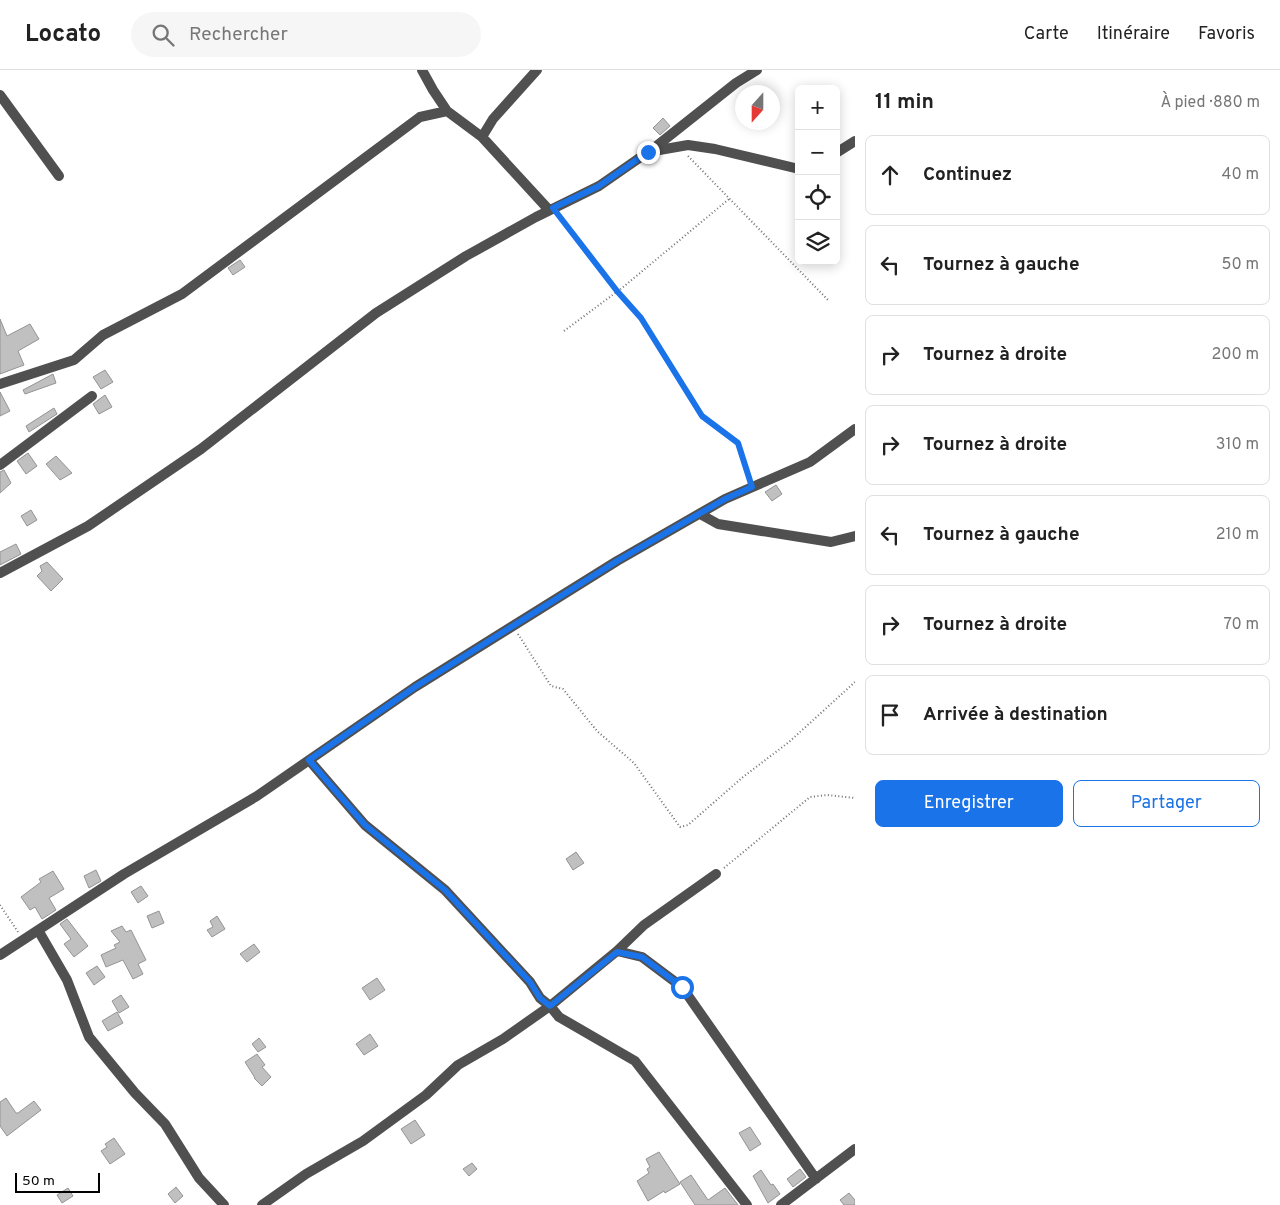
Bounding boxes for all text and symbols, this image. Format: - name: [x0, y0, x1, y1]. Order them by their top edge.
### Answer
- search box: [131, 12, 481, 57]
- text: Locato: [25, 20, 101, 50]
- icon: search: [149, 21, 177, 49]
- text: Rechercher: [189, 23, 288, 47]
- text: Carte: [1024, 23, 1069, 46]
- text: Itinéraire: [1097, 23, 1170, 46]
- text: Favoris: [1198, 23, 1255, 46]
- north arrow: [735, 85, 780, 130]
- map controls: [795, 85, 840, 265]
- button: +: [795, 85, 840, 130]
- text: 11 min: [875, 89, 934, 116]
- text: À pied · 880 m: [1161, 93, 1260, 113]
- button: −: [795, 130, 840, 175]
- route end: [637, 141, 660, 164]
- icon: ahead: [876, 161, 904, 189]
- text: Continuez: [923, 163, 1012, 187]
- text: 40 m: [1221, 165, 1259, 185]
- button: locate: [795, 175, 840, 220]
- button: layers: [795, 220, 840, 265]
- icon: left: [876, 251, 904, 279]
- text: Tournez à gauche: [923, 253, 1080, 277]
- text: 50 m: [1222, 255, 1259, 275]
- icon: right: [876, 341, 904, 369]
- text: Tournez à droite: [923, 343, 1067, 367]
- text: 200 m: [1211, 345, 1259, 365]
- icon: right: [876, 431, 904, 459]
- text: Tournez à droite: [923, 433, 1067, 457]
- text: 310 m: [1216, 435, 1259, 455]
- icon: left: [876, 521, 904, 549]
- text: Tournez à gauche: [923, 523, 1080, 547]
- text: 210 m: [1216, 525, 1259, 545]
- icon: right: [876, 611, 904, 639]
- text: Tournez à droite: [923, 613, 1067, 637]
- text: 70 m: [1224, 615, 1259, 635]
- icon: arrive: [876, 701, 904, 729]
- text: Arrivée à destination: [923, 703, 1108, 727]
- button: Enregistrer: [875, 780, 1063, 827]
- button: Partager: [1073, 780, 1260, 827]
- route start: [671, 976, 694, 999]
- scale bar: [15, 1170, 100, 1193]
- text: 50 m: [22, 1173, 55, 1190]

